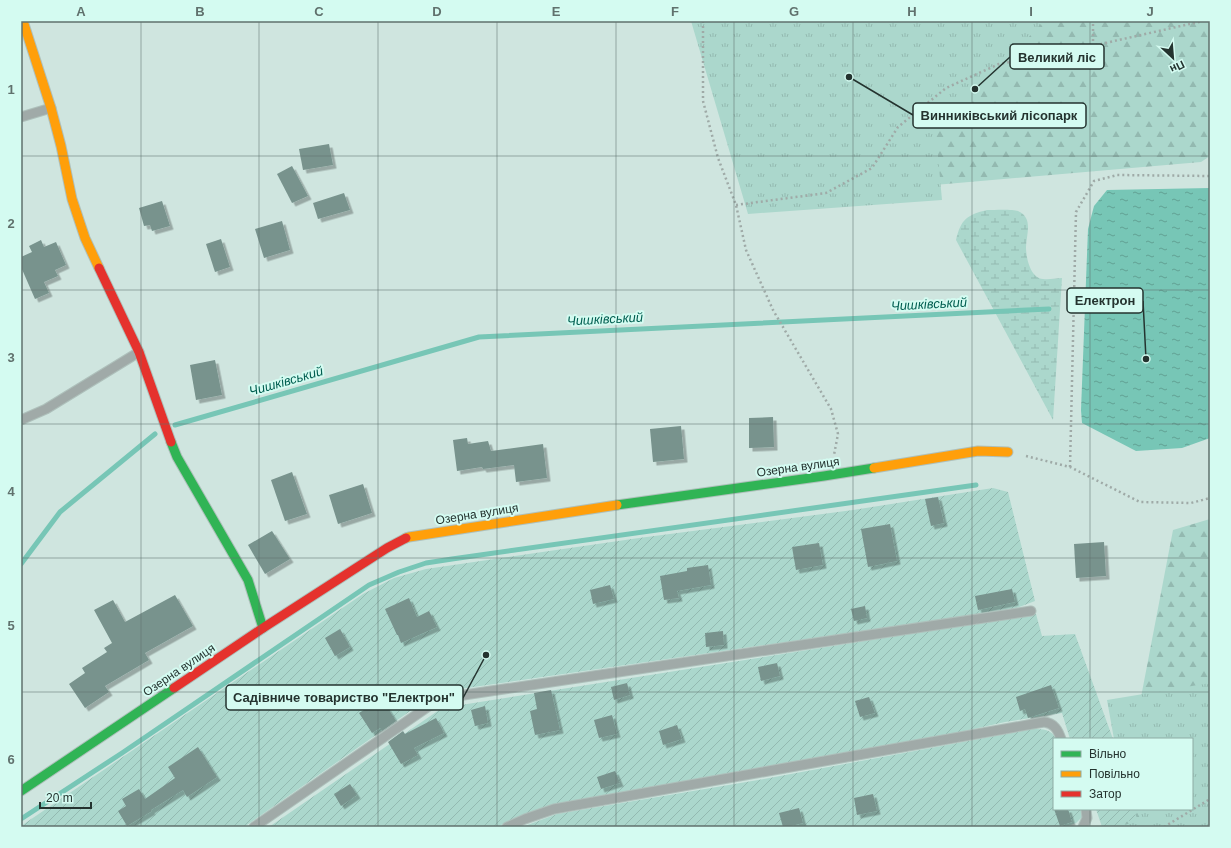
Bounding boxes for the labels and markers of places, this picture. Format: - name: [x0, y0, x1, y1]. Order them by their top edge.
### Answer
- callout: Великий ліс: [1010, 44, 1104, 69]
- callout: Винниківський лісопарк: [913, 103, 1086, 128]
- callout: Електрон: [1067, 288, 1143, 313]
- callout: Садівниче товариство "Електрон": [226, 685, 463, 710]

